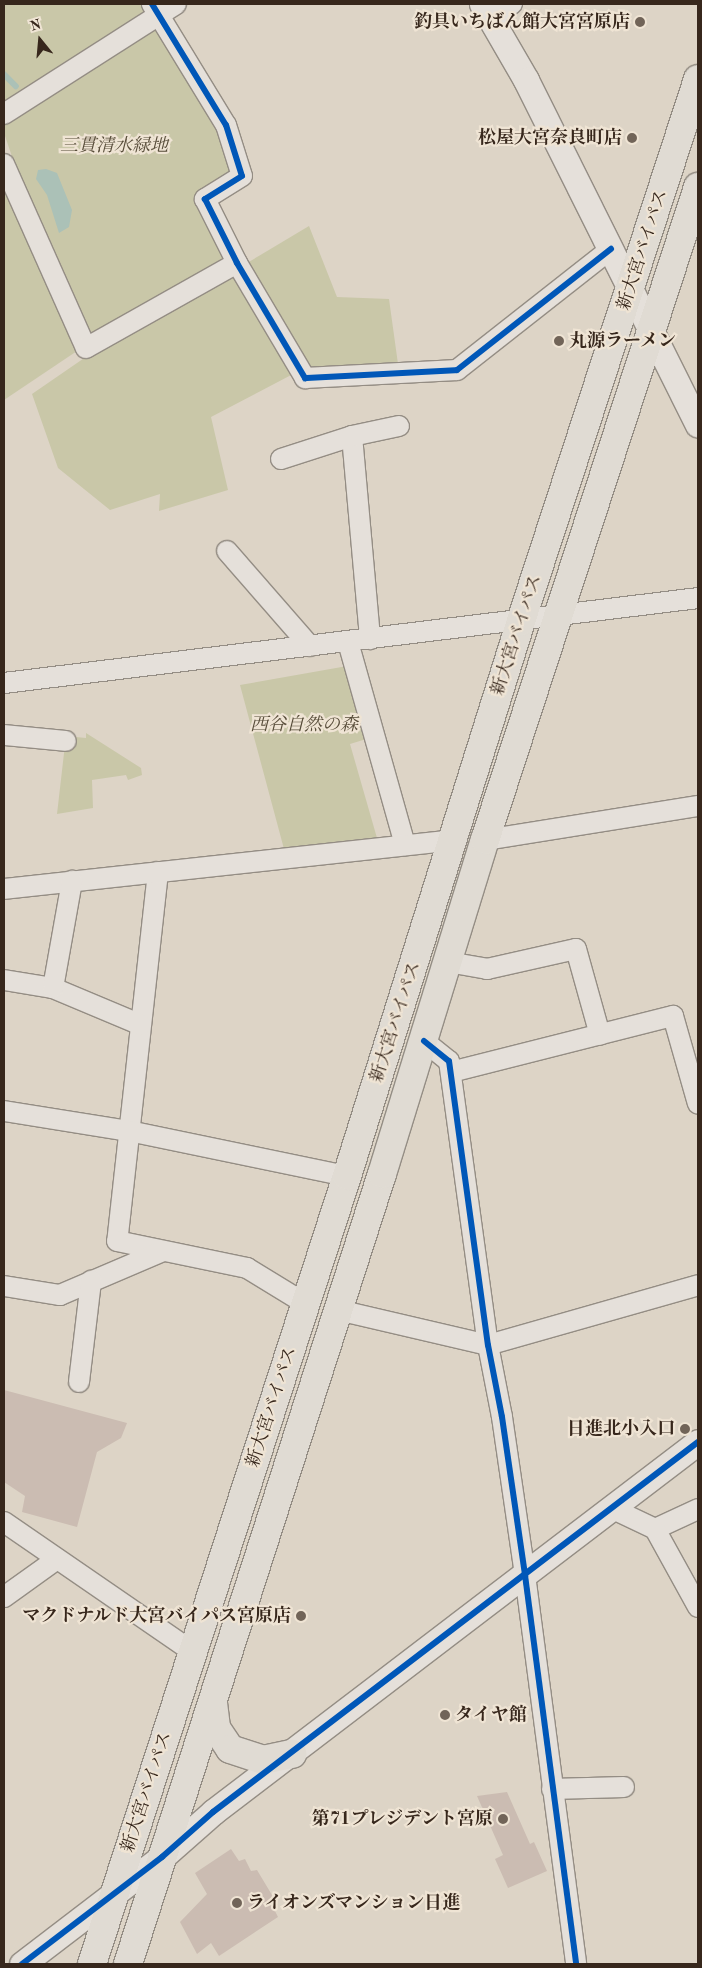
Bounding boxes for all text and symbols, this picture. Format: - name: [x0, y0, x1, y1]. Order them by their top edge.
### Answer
- place label: 釣具いちばん館大宮宮原店: [414, 11, 630, 33]
- north arrow: [15, 15, 65, 65]
- marker: 釣具いちばん館大宮宮原店: [634, 16, 646, 28]
- text: N: [28, 17, 43, 34]
- place label: 松屋大宮奈良町店: [478, 127, 622, 149]
- marker: 松屋大宮奈良町店: [626, 132, 638, 144]
- park label: 三貫清水緑地: [60, 135, 168, 157]
- street label: 新大宮バイパス: [613, 187, 673, 313]
- place label: 丸源ラーメン: [569, 330, 677, 352]
- marker: 丸源ラーメン: [553, 335, 565, 347]
- street label: 新大宮バイパス: [487, 572, 547, 698]
- park label: 西谷自然の森: [250, 714, 358, 736]
- street label: 新大宮バイパス: [366, 959, 426, 1085]
- street label: 新大宮バイパス: [242, 1344, 302, 1470]
- place label: 日進北小入口: [567, 1418, 675, 1440]
- marker: 日進北小入口: [679, 1423, 691, 1435]
- place label: マクドナルド大宮バイパス宮原店: [21, 1605, 291, 1627]
- marker: マクドナルド大宮バイパス宮原店: [295, 1610, 307, 1622]
- place label: タイヤ館: [455, 1704, 527, 1726]
- marker: タイヤ館: [439, 1709, 451, 1721]
- street label: 新大宮バイパス: [117, 1729, 177, 1855]
- place label: 第71プレジデント宮原: [310, 1808, 493, 1830]
- marker: 第71プレジデント宮原: [497, 1813, 509, 1825]
- place label: ライオンズマンション日進: [247, 1892, 463, 1914]
- marker: ライオンズマンション日進: [231, 1897, 243, 1909]

